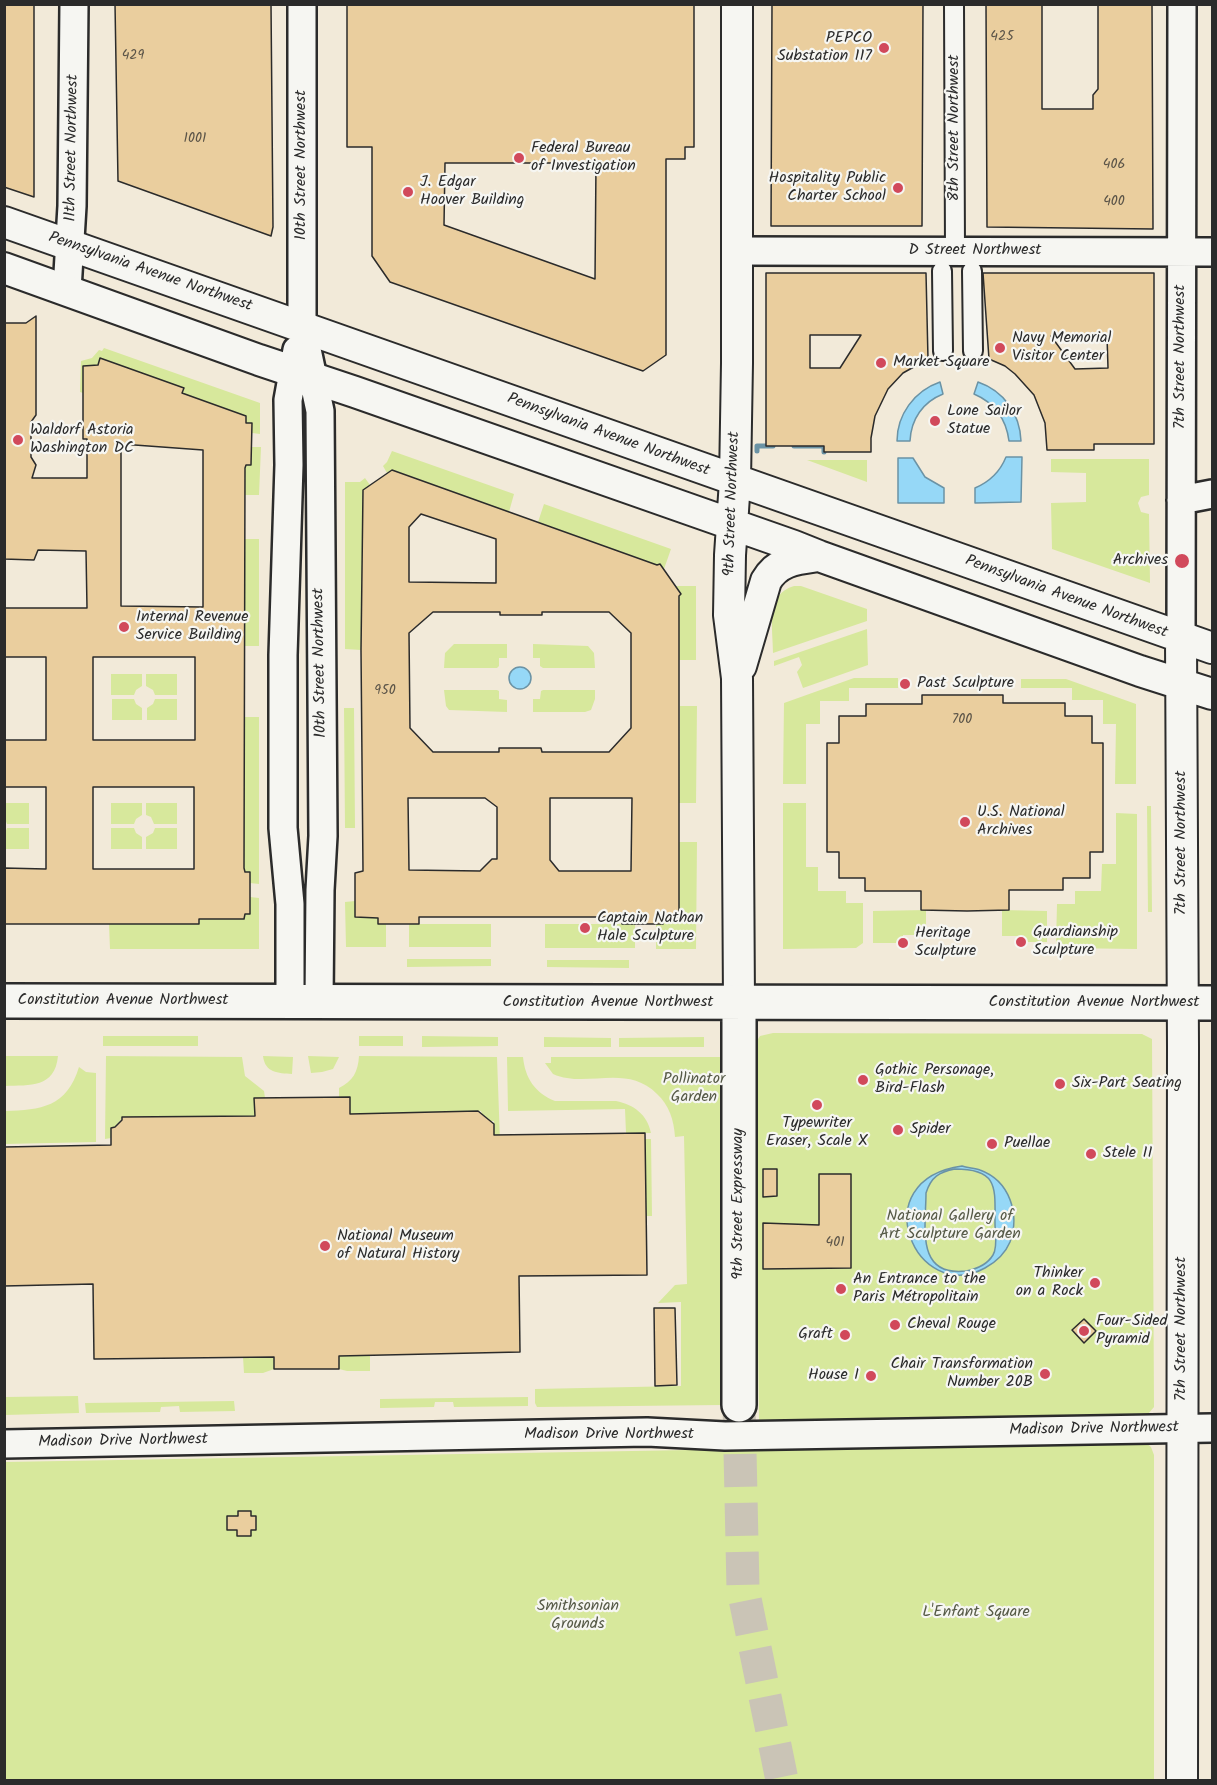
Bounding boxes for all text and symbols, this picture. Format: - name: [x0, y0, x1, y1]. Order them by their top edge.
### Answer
- place label: PEPCO Substation 117: [777, 29, 872, 67]
- house number: 425: [990, 30, 1014, 46]
- marker: PEPCO Substation 117: [877, 41, 891, 55]
- house number: 429: [122, 49, 144, 65]
- street label: 8th Street Northwest: [945, 55, 965, 201]
- street label: 11th Street Northwest: [62, 74, 84, 222]
- street label: 10th Street Northwest: [292, 90, 312, 240]
- house number: 1001: [184, 132, 206, 148]
- place label: Federal Bureau of Investigation: [531, 139, 636, 177]
- marker: Federal Bureau of Investigation: [512, 151, 526, 165]
- house number: 406: [1103, 158, 1125, 174]
- place label: Hospitality Public Charter School: [769, 169, 886, 207]
- place label: J. Edgar Hoover Building: [420, 173, 524, 211]
- marker: Hospitality Public Charter School: [891, 181, 905, 195]
- marker: J. Edgar Hoover Building: [401, 185, 415, 199]
- house number: 400: [1103, 195, 1125, 211]
- street label: Pennsylvania Avenue Northwest: [46, 229, 254, 317]
- street label: D Street Northwest: [909, 241, 1041, 261]
- street label: 7th Street Northwest: [1171, 285, 1191, 429]
- place label: Navy Memorial Visitor Center: [1012, 329, 1111, 367]
- marker: Navy Memorial Visitor Center: [993, 341, 1007, 355]
- place label: Market Square: [893, 353, 990, 373]
- marker: Market Square: [874, 356, 888, 370]
- street label: Pennsylvania Avenue Northwest: [504, 390, 712, 482]
- place label: Lone Sailor Statue: [947, 402, 1021, 440]
- marker: Lone Sailor Statue: [928, 414, 942, 428]
- place label: Waldorf Astoria Washington DC: [30, 421, 134, 459]
- street label: 9th Street Northwest: [721, 431, 745, 577]
- marker: Waldorf Astoria Washington DC: [11, 433, 25, 447]
- place label: Archives: [1113, 551, 1168, 571]
- street label: Pennsylvania Avenue Northwest: [962, 552, 1170, 644]
- marker: Archives: [1173, 552, 1191, 570]
- street label: 10th Street Northwest: [310, 588, 332, 738]
- place label: Internal Revenue Service Building: [136, 608, 248, 646]
- marker: Internal Revenue Service Building: [117, 620, 131, 634]
- place label: Past Sculpture: [917, 674, 1014, 694]
- marker: Past Sculpture: [898, 677, 912, 691]
- house number: 950: [374, 684, 396, 700]
- house number: 700: [952, 713, 972, 729]
- street label: 7th Street Northwest: [1172, 771, 1192, 915]
- place label: U.S. National Archives: [977, 803, 1065, 841]
- marker: U.S. National Archives: [958, 815, 972, 829]
- place label: Captain Nathan Hale Sculpture: [597, 909, 703, 947]
- marker: Captain Nathan Hale Sculpture: [578, 921, 592, 935]
- place label: Guardianship Sculpture: [1033, 923, 1118, 961]
- place label: Heritage Sculpture: [915, 924, 976, 962]
- marker: Guardianship Sculpture: [1014, 935, 1028, 949]
- marker: Heritage Sculpture: [896, 936, 910, 950]
- street label: Constitution Avenue Northwest: [18, 991, 228, 1011]
- street label: Constitution Avenue Northwest: [503, 993, 713, 1013]
- street label: Constitution Avenue Northwest: [989, 993, 1199, 1013]
- place label: Gothic Personage, Bird-Flash: [875, 1061, 994, 1099]
- park label: Pollinator Garden: [663, 1070, 725, 1108]
- marker: Gothic Personage, Bird-Flash: [856, 1073, 870, 1087]
- place label: Six-Part Seating: [1072, 1074, 1182, 1094]
- marker: Six-Part Seating: [1053, 1077, 1067, 1091]
- marker: Typewriter Eraser, Scale X: [810, 1098, 824, 1112]
- place label: Typewriter Eraser, Scale X: [766, 1114, 868, 1152]
- place label: Spider: [910, 1120, 950, 1140]
- marker: Spider: [891, 1123, 905, 1137]
- street label: 9th Street Expressway: [729, 1128, 749, 1280]
- place label: Puellae: [1004, 1134, 1050, 1154]
- marker: Puellae: [985, 1137, 999, 1151]
- place label: Stele II: [1103, 1144, 1152, 1164]
- marker: Stele II: [1084, 1147, 1098, 1161]
- park label: National Gallery of Art Sculpture Garden: [879, 1207, 1021, 1245]
- place label: National Museum of Natural History: [337, 1227, 460, 1265]
- house number: 401: [825, 1236, 845, 1252]
- marker: National Museum of Natural History: [318, 1239, 332, 1253]
- street label: 7th Street Northwest: [1172, 1257, 1192, 1401]
- place label: Thinker on a Rock: [1016, 1264, 1083, 1302]
- place label: An Entrance to the Paris Métropolitain: [853, 1270, 986, 1308]
- marker: Thinker on a Rock: [1088, 1276, 1102, 1290]
- marker: An Entrance to the Paris Métropolitain: [834, 1282, 848, 1296]
- place label: Four-Sided Pyramid: [1096, 1312, 1167, 1350]
- place label: Cheval Rouge: [907, 1315, 996, 1335]
- marker: Cheval Rouge: [888, 1318, 902, 1332]
- marker: Four-Sided Pyramid: [1077, 1324, 1091, 1338]
- place label: Graft: [798, 1325, 833, 1345]
- marker: Graft: [838, 1328, 852, 1342]
- place label: Chair Transformation Number 20B: [891, 1355, 1033, 1393]
- place label: House I: [808, 1366, 859, 1386]
- marker: Chair Transformation Number 20B: [1038, 1367, 1052, 1381]
- marker: House I: [864, 1369, 878, 1383]
- street label: Madison Drive Northwest: [1009, 1419, 1179, 1441]
- street label: Madison Drive Northwest: [524, 1425, 694, 1445]
- street label: Madison Drive Northwest: [38, 1431, 208, 1453]
- park label: Smithsonian Grounds: [537, 1597, 619, 1635]
- park label: L'Enfant Square: [922, 1603, 1030, 1623]

